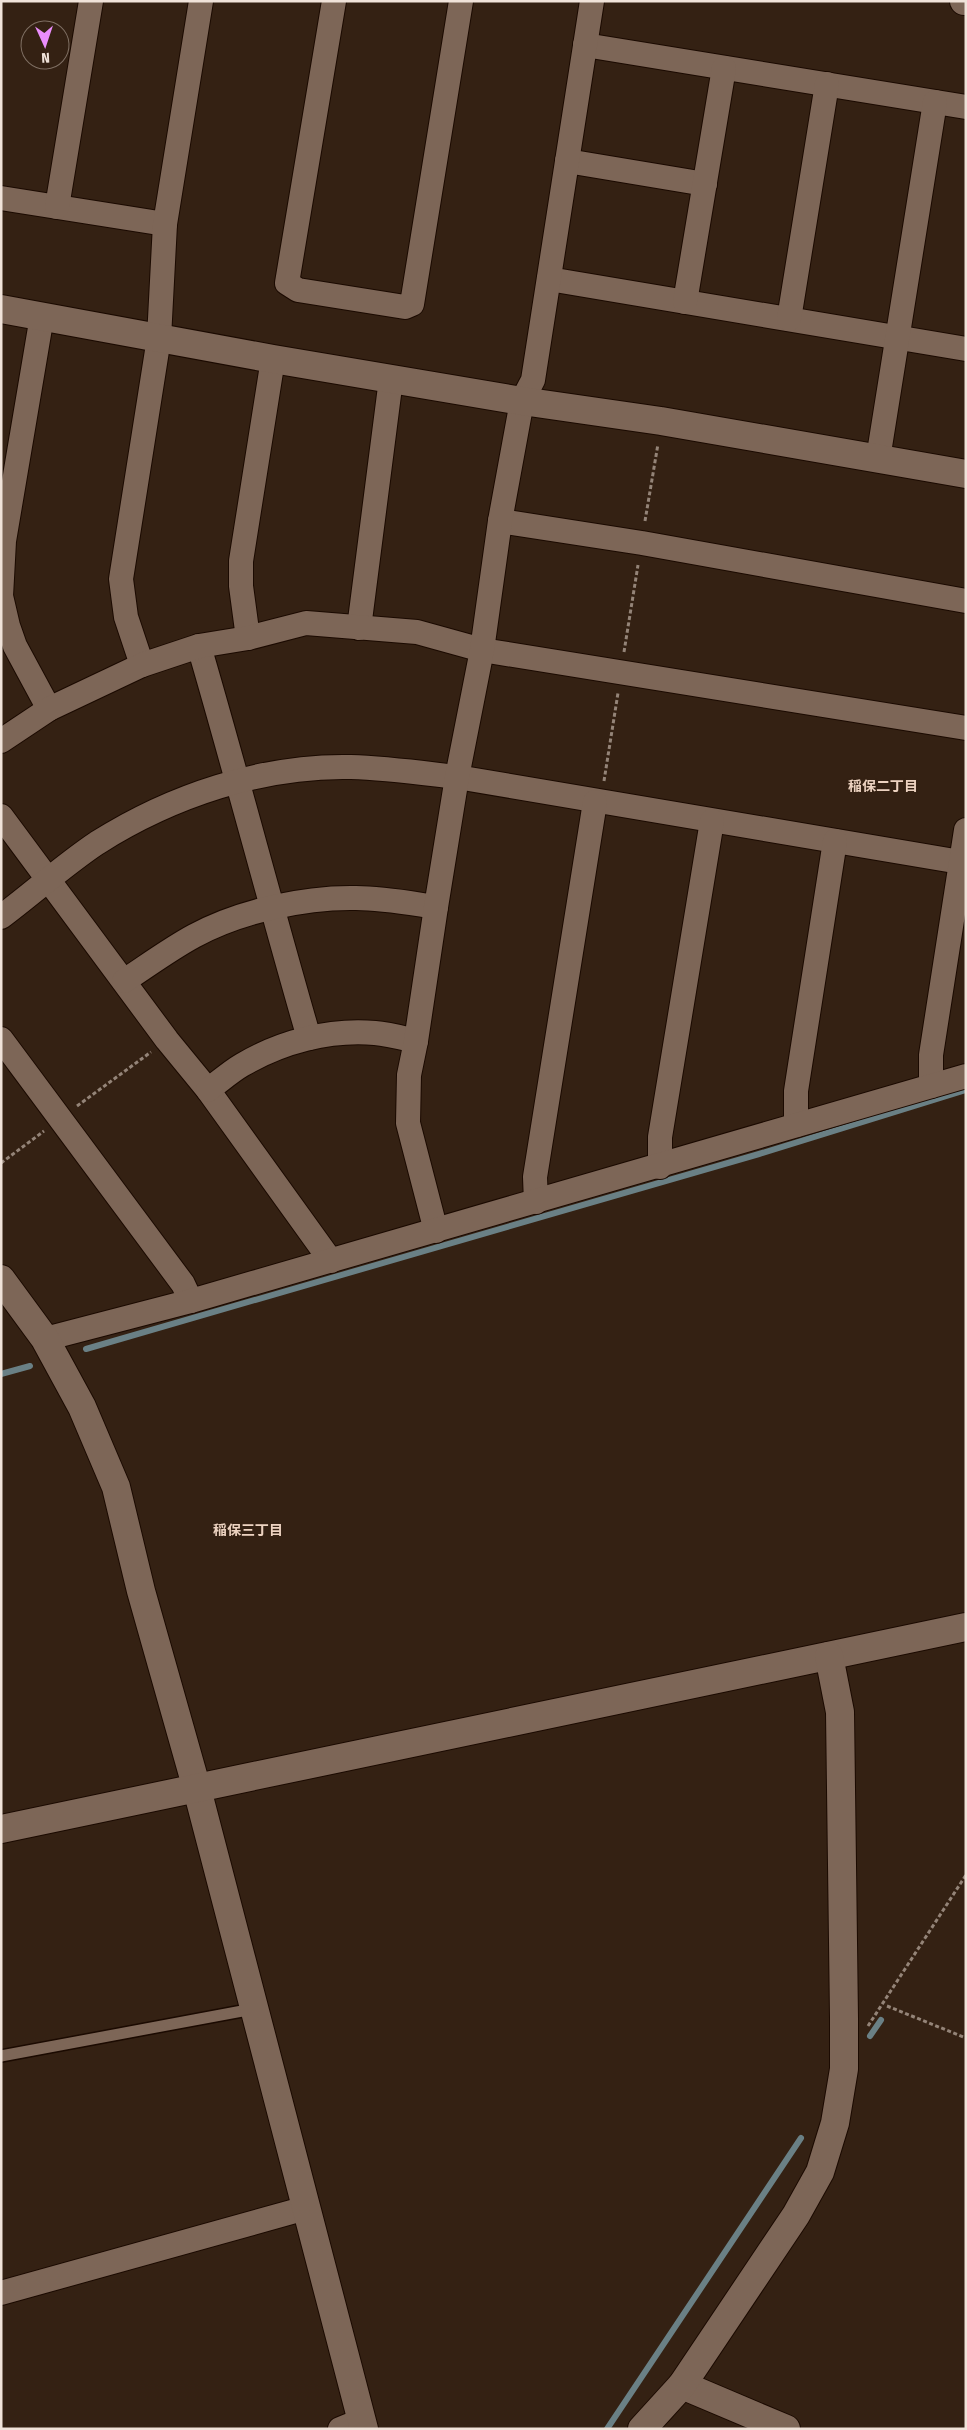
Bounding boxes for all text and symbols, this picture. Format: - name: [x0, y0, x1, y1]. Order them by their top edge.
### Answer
- north arrow: [20, 20, 70, 70]
- text: N: [41, 49, 50, 66]
- district label: 稲保二丁目: [848, 778, 918, 795]
- district label: 稲保三丁目: [213, 1522, 283, 1539]

